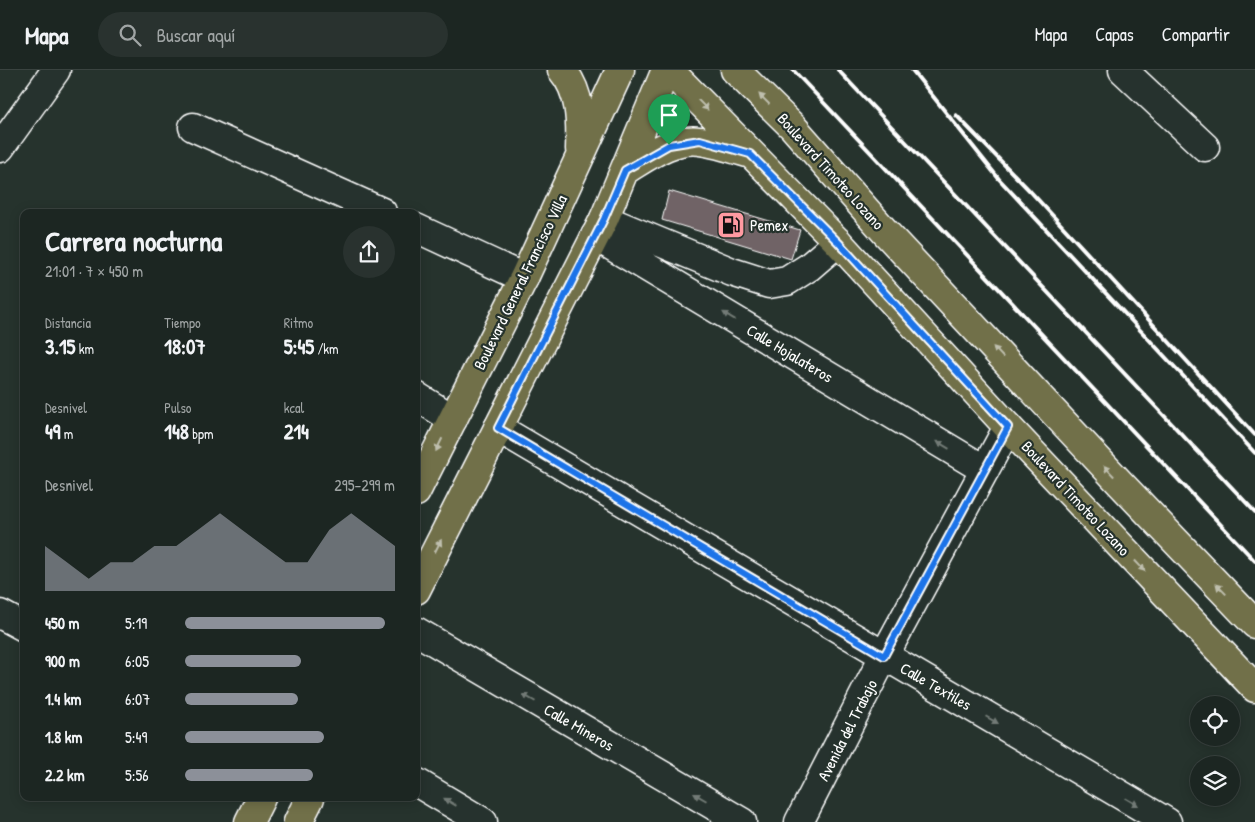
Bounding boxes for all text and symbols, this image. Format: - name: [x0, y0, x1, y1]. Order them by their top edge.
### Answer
- search box: [98, 12, 448, 57]
- text: Mapa: [25, 19, 68, 51]
- icon: search: [116, 21, 144, 49]
- text: Buscar aquí: [156, 22, 236, 48]
- text: Mapa: [1035, 22, 1067, 47]
- text: Capas: [1095, 22, 1134, 47]
- text: Compartir: [1162, 22, 1230, 47]
- one-way arrow: [759, 93, 771, 105]
- pin: [648, 94, 690, 145]
- one-way arrow: [697, 99, 709, 111]
- icon: arrive: [655, 101, 683, 129]
- street label: Boulevard Timoteo Lozano: [773, 108, 890, 234]
- street label: Boulevard General Francisco Villa: [468, 191, 572, 373]
- fuel station icon: Pemex: [716, 210, 746, 240]
- place label: Pemex: [750, 214, 788, 236]
- text: Carrera nocturna: [45, 222, 222, 260]
- button: share: [343, 226, 395, 278]
- text: 21:01 · 7 × 450 m: [45, 260, 143, 282]
- one-way arrow: [723, 312, 736, 321]
- text: Distancia: [45, 313, 91, 332]
- text: Tiempo: [164, 313, 201, 332]
- text: Ritmo: [284, 313, 313, 332]
- street label: Calle Hojalateros: [743, 319, 837, 387]
- text: 3.15: [45, 332, 75, 361]
- text: 18:07: [164, 332, 206, 361]
- text: 5:45: [284, 332, 314, 361]
- text: km: [75, 339, 94, 358]
- text: /km: [314, 339, 339, 358]
- one-way arrow: [992, 347, 1004, 359]
- text: Desnivel: [45, 398, 87, 417]
- text: Pulso: [164, 398, 191, 417]
- text: kcal: [284, 398, 304, 417]
- text: 49: [45, 417, 61, 446]
- text: 148: [164, 417, 189, 446]
- text: 214: [284, 417, 309, 446]
- text: m: [61, 424, 73, 443]
- text: bpm: [189, 424, 213, 443]
- street label: Boulevard Timoteo Lozano: [1017, 436, 1136, 561]
- one-way arrow: [435, 438, 443, 452]
- one-way arrow: [937, 441, 950, 450]
- one-way arrow: [1103, 466, 1115, 478]
- text: Desnivel: [45, 474, 93, 496]
- text: 295–299 m: [334, 474, 395, 496]
- one-way arrow: [434, 539, 442, 553]
- one-way arrow: [1134, 560, 1146, 572]
- one-way arrow: [1215, 583, 1227, 595]
- text: 450 m: [45, 612, 80, 634]
- text: 5:19: [125, 612, 147, 634]
- text: 900 m: [45, 650, 80, 672]
- text: 6:05: [125, 650, 149, 672]
- street label: Calle Textiles: [896, 657, 976, 715]
- street label: Avenida del Trabajo: [812, 675, 882, 785]
- text: 1.4 km: [45, 688, 81, 710]
- text: 6:07: [125, 688, 150, 710]
- one-way arrow: [523, 693, 536, 702]
- map controls: [1190, 696, 1240, 806]
- button: locate: [1190, 696, 1240, 746]
- street label: Calle Mineros: [540, 698, 618, 756]
- one-way arrow: [986, 715, 999, 724]
- text: 1.8 km: [45, 726, 82, 748]
- text: 5:49: [125, 726, 147, 748]
- button: layers: [1190, 756, 1240, 806]
- text: 2.2 km: [45, 764, 85, 786]
- text: 5:56: [125, 764, 149, 786]
- one-way arrow: [693, 793, 706, 802]
- one-way arrow: [443, 797, 456, 806]
- one-way arrow: [1126, 797, 1139, 806]

